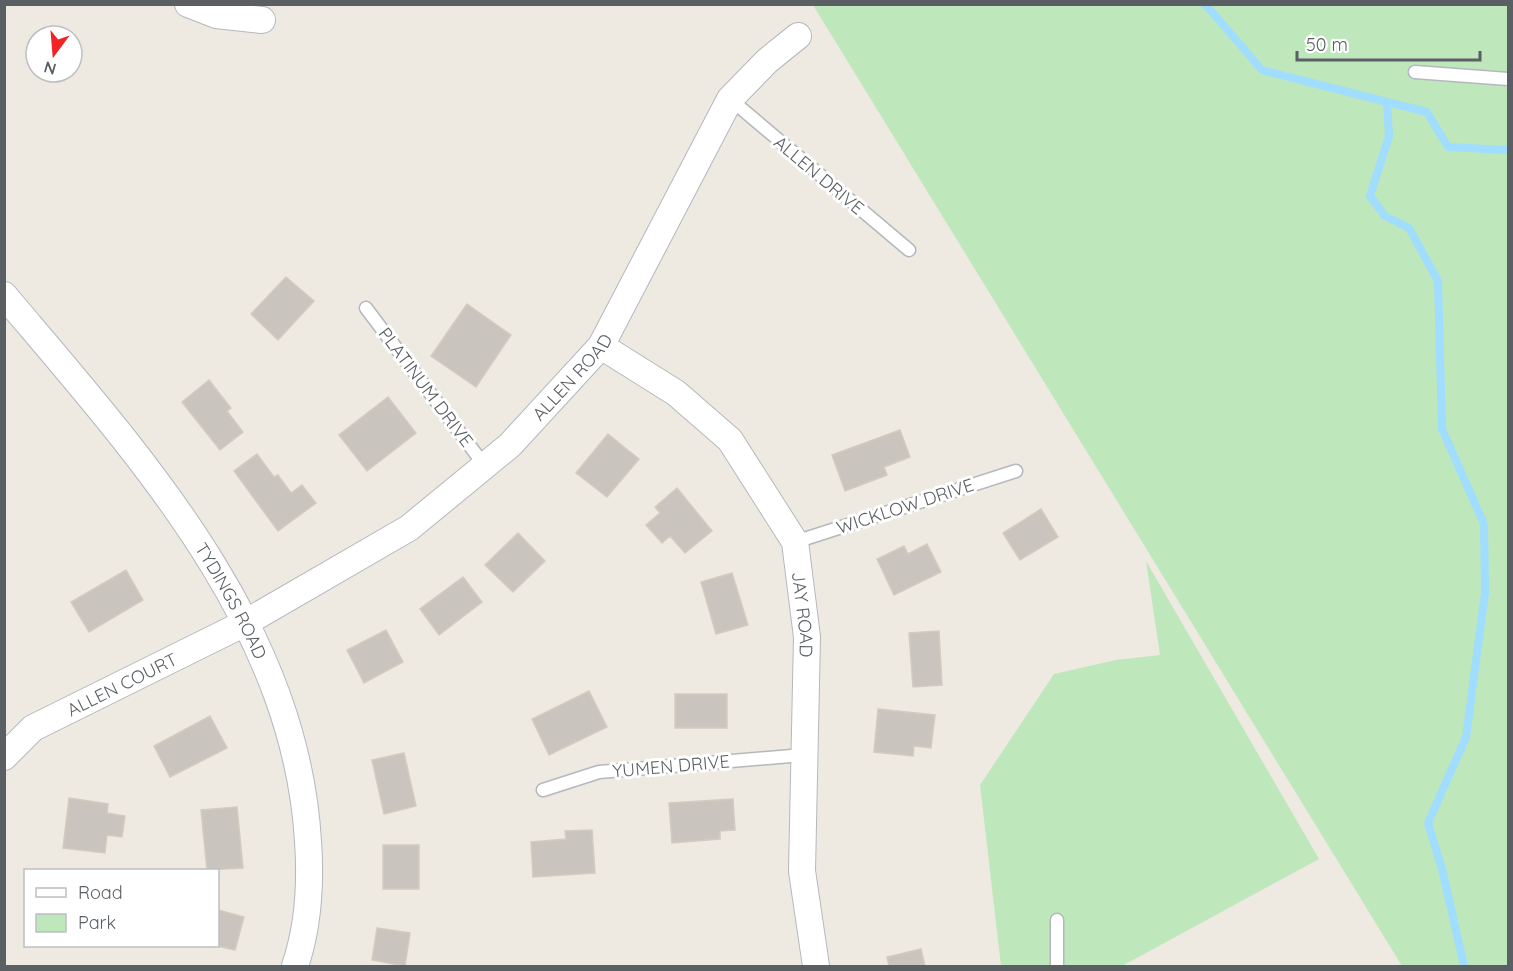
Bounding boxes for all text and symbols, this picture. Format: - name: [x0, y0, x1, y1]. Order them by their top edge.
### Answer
- north arrow: [24, 24, 84, 84]
- scale bar: [1297, 24, 1480, 62]
- text: 50 m: [1306, 33, 1348, 56]
- text: N: [41, 57, 58, 80]
- street label: ALLEN DRIVE: [769, 131, 869, 219]
- street label: PLATINUM DRIVE: [374, 323, 478, 451]
- street label: ALLEN ROAD: [527, 330, 617, 425]
- street label: WICKLOW DRIVE: [833, 473, 977, 539]
- street label: TYDINGS ROAD: [190, 538, 273, 662]
- street label: JAY ROAD: [787, 570, 819, 658]
- street label: ALLEN COURT: [63, 647, 181, 721]
- street label: YUMEN DRIVE: [611, 749, 731, 783]
- legend: [24, 869, 219, 947]
- text: Road: [78, 881, 123, 904]
- text: Park: [78, 911, 116, 934]

